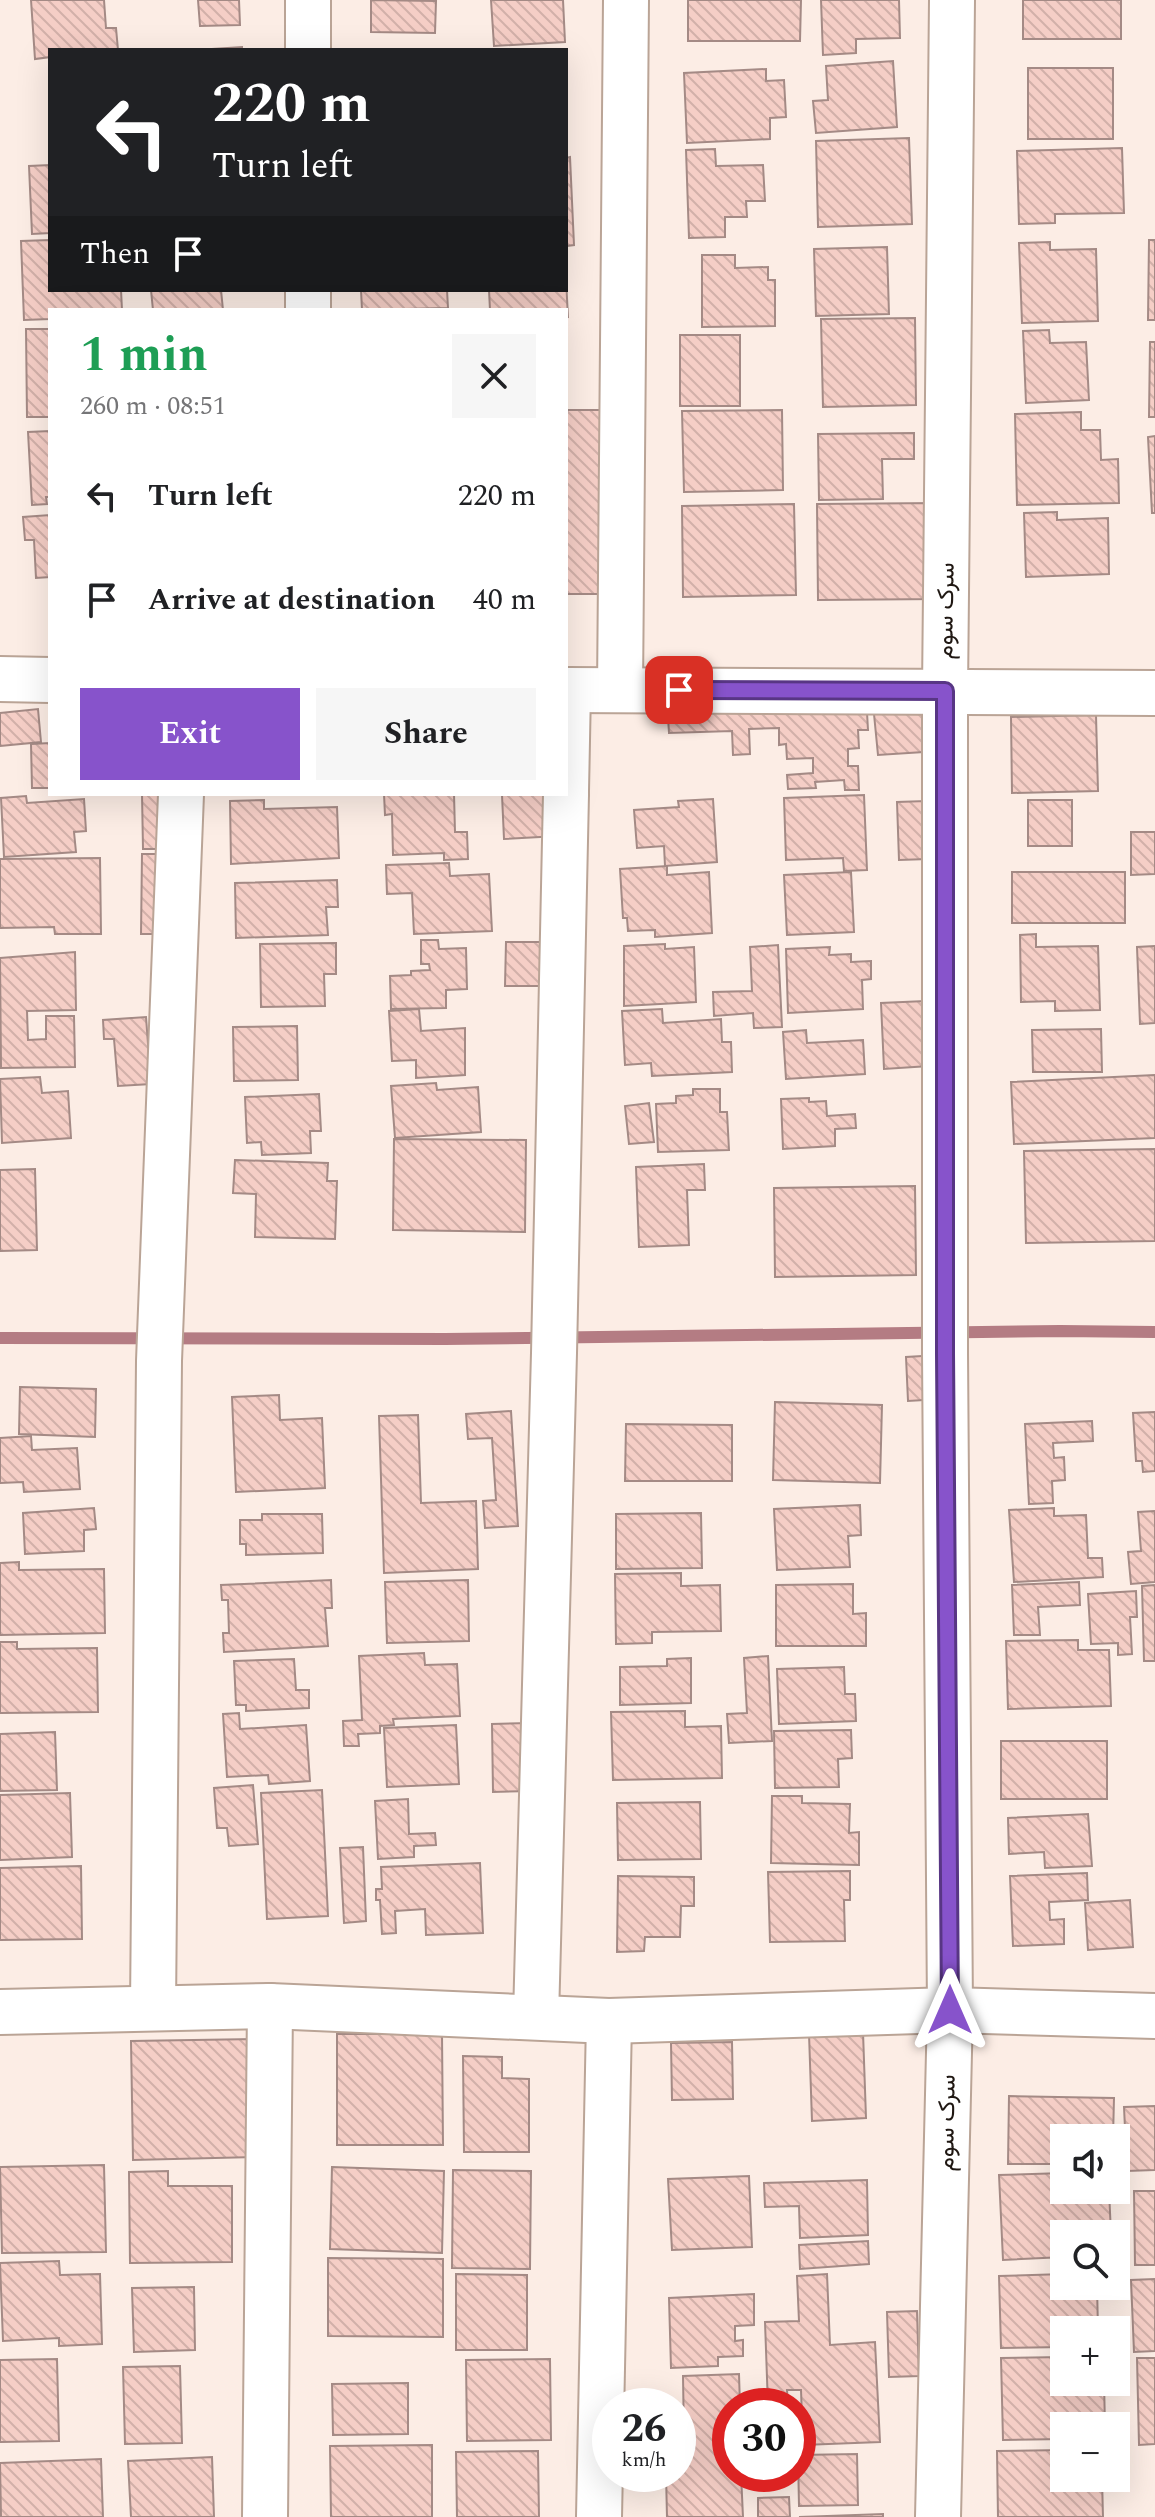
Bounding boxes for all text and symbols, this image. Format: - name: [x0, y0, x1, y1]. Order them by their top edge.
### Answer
- text: 220 m: [212, 62, 371, 147]
- icon: left: [80, 80, 184, 184]
- text: Turn left: [212, 139, 353, 194]
- text: Then: [80, 231, 150, 277]
- icon: arrive: [166, 232, 210, 276]
- text: 1 min: [80, 319, 208, 392]
- button: close: [452, 334, 536, 418]
- text: 260 m · 08:51: [80, 386, 226, 426]
- text: Turn left: [148, 473, 273, 519]
- text: 220 m: [458, 473, 536, 519]
- icon: left: [80, 474, 124, 518]
- street label: سرک سوم: [927, 562, 965, 660]
- text: Arrive at destination: [148, 577, 435, 623]
- text: 40 m: [473, 577, 536, 623]
- icon: arrive: [80, 578, 124, 622]
- pin: [645, 656, 713, 724]
- icon: arrive: [657, 668, 701, 712]
- button: Exit: [80, 688, 300, 780]
- button: Share: [316, 688, 536, 780]
- position arrow: [908, 1968, 992, 2052]
- street label: سرک سوم: [928, 2074, 966, 2172]
- map controls: [1050, 2124, 1130, 2492]
- button: sound: [1050, 2124, 1130, 2204]
- button: search: [1050, 2220, 1130, 2300]
- button: +: [1050, 2316, 1130, 2396]
- speed limit sign: 30: [712, 2388, 816, 2492]
- text: 26: [622, 2399, 666, 2460]
- button: −: [1050, 2412, 1130, 2492]
- text: km/h: [622, 2445, 667, 2475]

